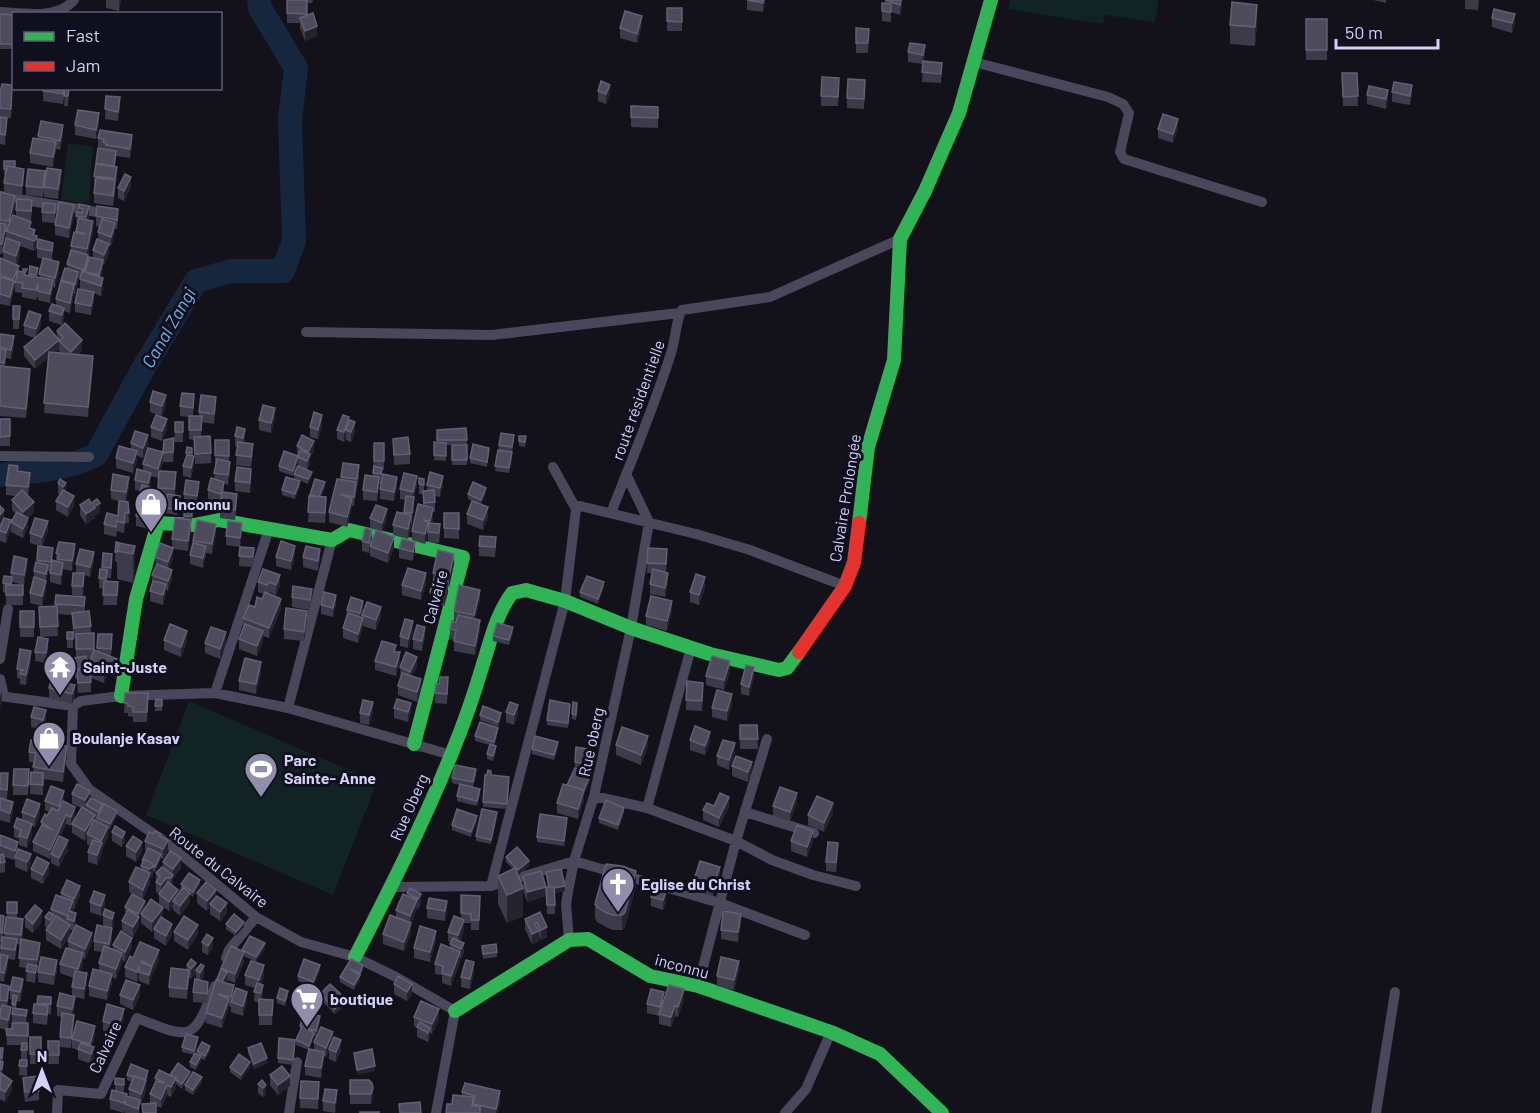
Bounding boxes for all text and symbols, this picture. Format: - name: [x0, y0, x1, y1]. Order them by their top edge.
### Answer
- legend: [12, 12, 222, 90]
- scale bar: [1336, 12, 1438, 50]
- text: 50 m: [1345, 21, 1383, 43]
- text: Fast: [66, 24, 100, 46]
- text: Jam: [66, 54, 100, 76]
- water label: Canal Zangi: [136, 283, 200, 371]
- street label: route résidentielle: [607, 337, 668, 462]
- street label: Calvaire Prolongée: [825, 433, 864, 563]
- shop icon: Inconnu: [133, 486, 169, 533]
- place label: Inconnu: [174, 494, 231, 513]
- street label: Calvaire: [418, 568, 451, 626]
- temple icon: Saint-Juste: [42, 649, 78, 696]
- place label: Saint-Juste: [83, 657, 167, 676]
- street label: Rue oberg: [574, 706, 607, 778]
- shop icon: Boulanje Kasav: [31, 720, 67, 767]
- place label: Boulanje Kasav: [72, 728, 180, 747]
- place label: Parc Sainte- Anne: [284, 750, 376, 787]
- sports icon: Parc Sainte- Anne: [243, 751, 279, 798]
- street label: Rue Oberg: [385, 770, 432, 843]
- street label: Route du Calvaire: [166, 822, 273, 911]
- church icon: Eglise du Christ: [600, 866, 636, 913]
- place label: Eglise du Christ: [641, 874, 751, 893]
- street label: inconnu: [653, 949, 711, 982]
- supermarket icon: boutique: [289, 981, 325, 1028]
- place label: boutique: [330, 989, 394, 1008]
- street label: Calvaire: [84, 1018, 125, 1076]
- north arrow: [12, 1041, 72, 1101]
- text: N: [37, 1046, 47, 1065]

